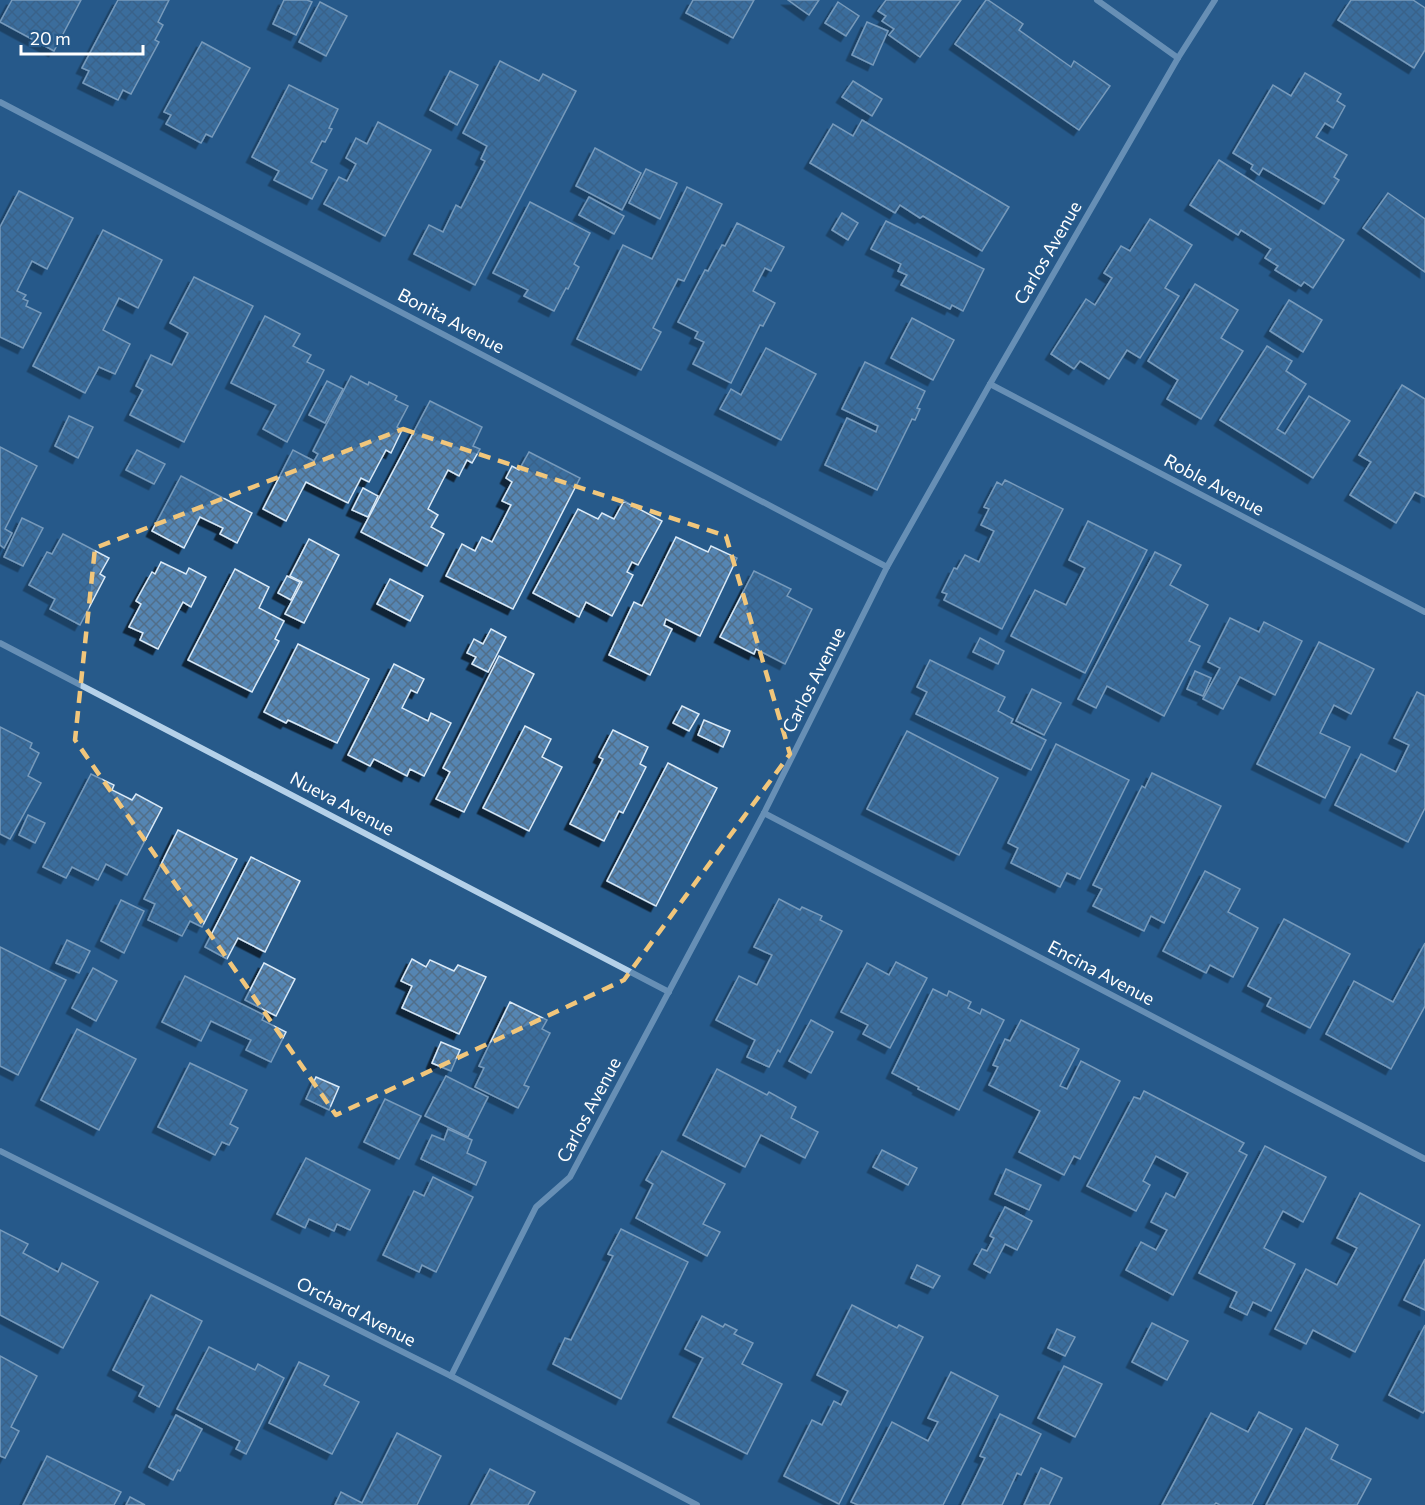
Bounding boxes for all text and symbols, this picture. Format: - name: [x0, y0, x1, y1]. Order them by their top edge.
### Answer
- scale bar: [21, 18, 142, 56]
- text: 20 m: [30, 27, 71, 49]
- street label: Carlos Avenue: [1009, 197, 1086, 308]
- street label: Bonita Avenue: [394, 283, 509, 357]
- street label: Roble Avenue: [1161, 448, 1268, 520]
- street label: Carlos Avenue: [777, 623, 849, 736]
- street label: Nueva Avenue: [287, 766, 398, 840]
- street label: Encina Avenue: [1044, 935, 1159, 1009]
- street label: Carlos Avenue: [551, 1053, 625, 1166]
- street label: Orchard Avenue: [293, 1272, 420, 1351]

